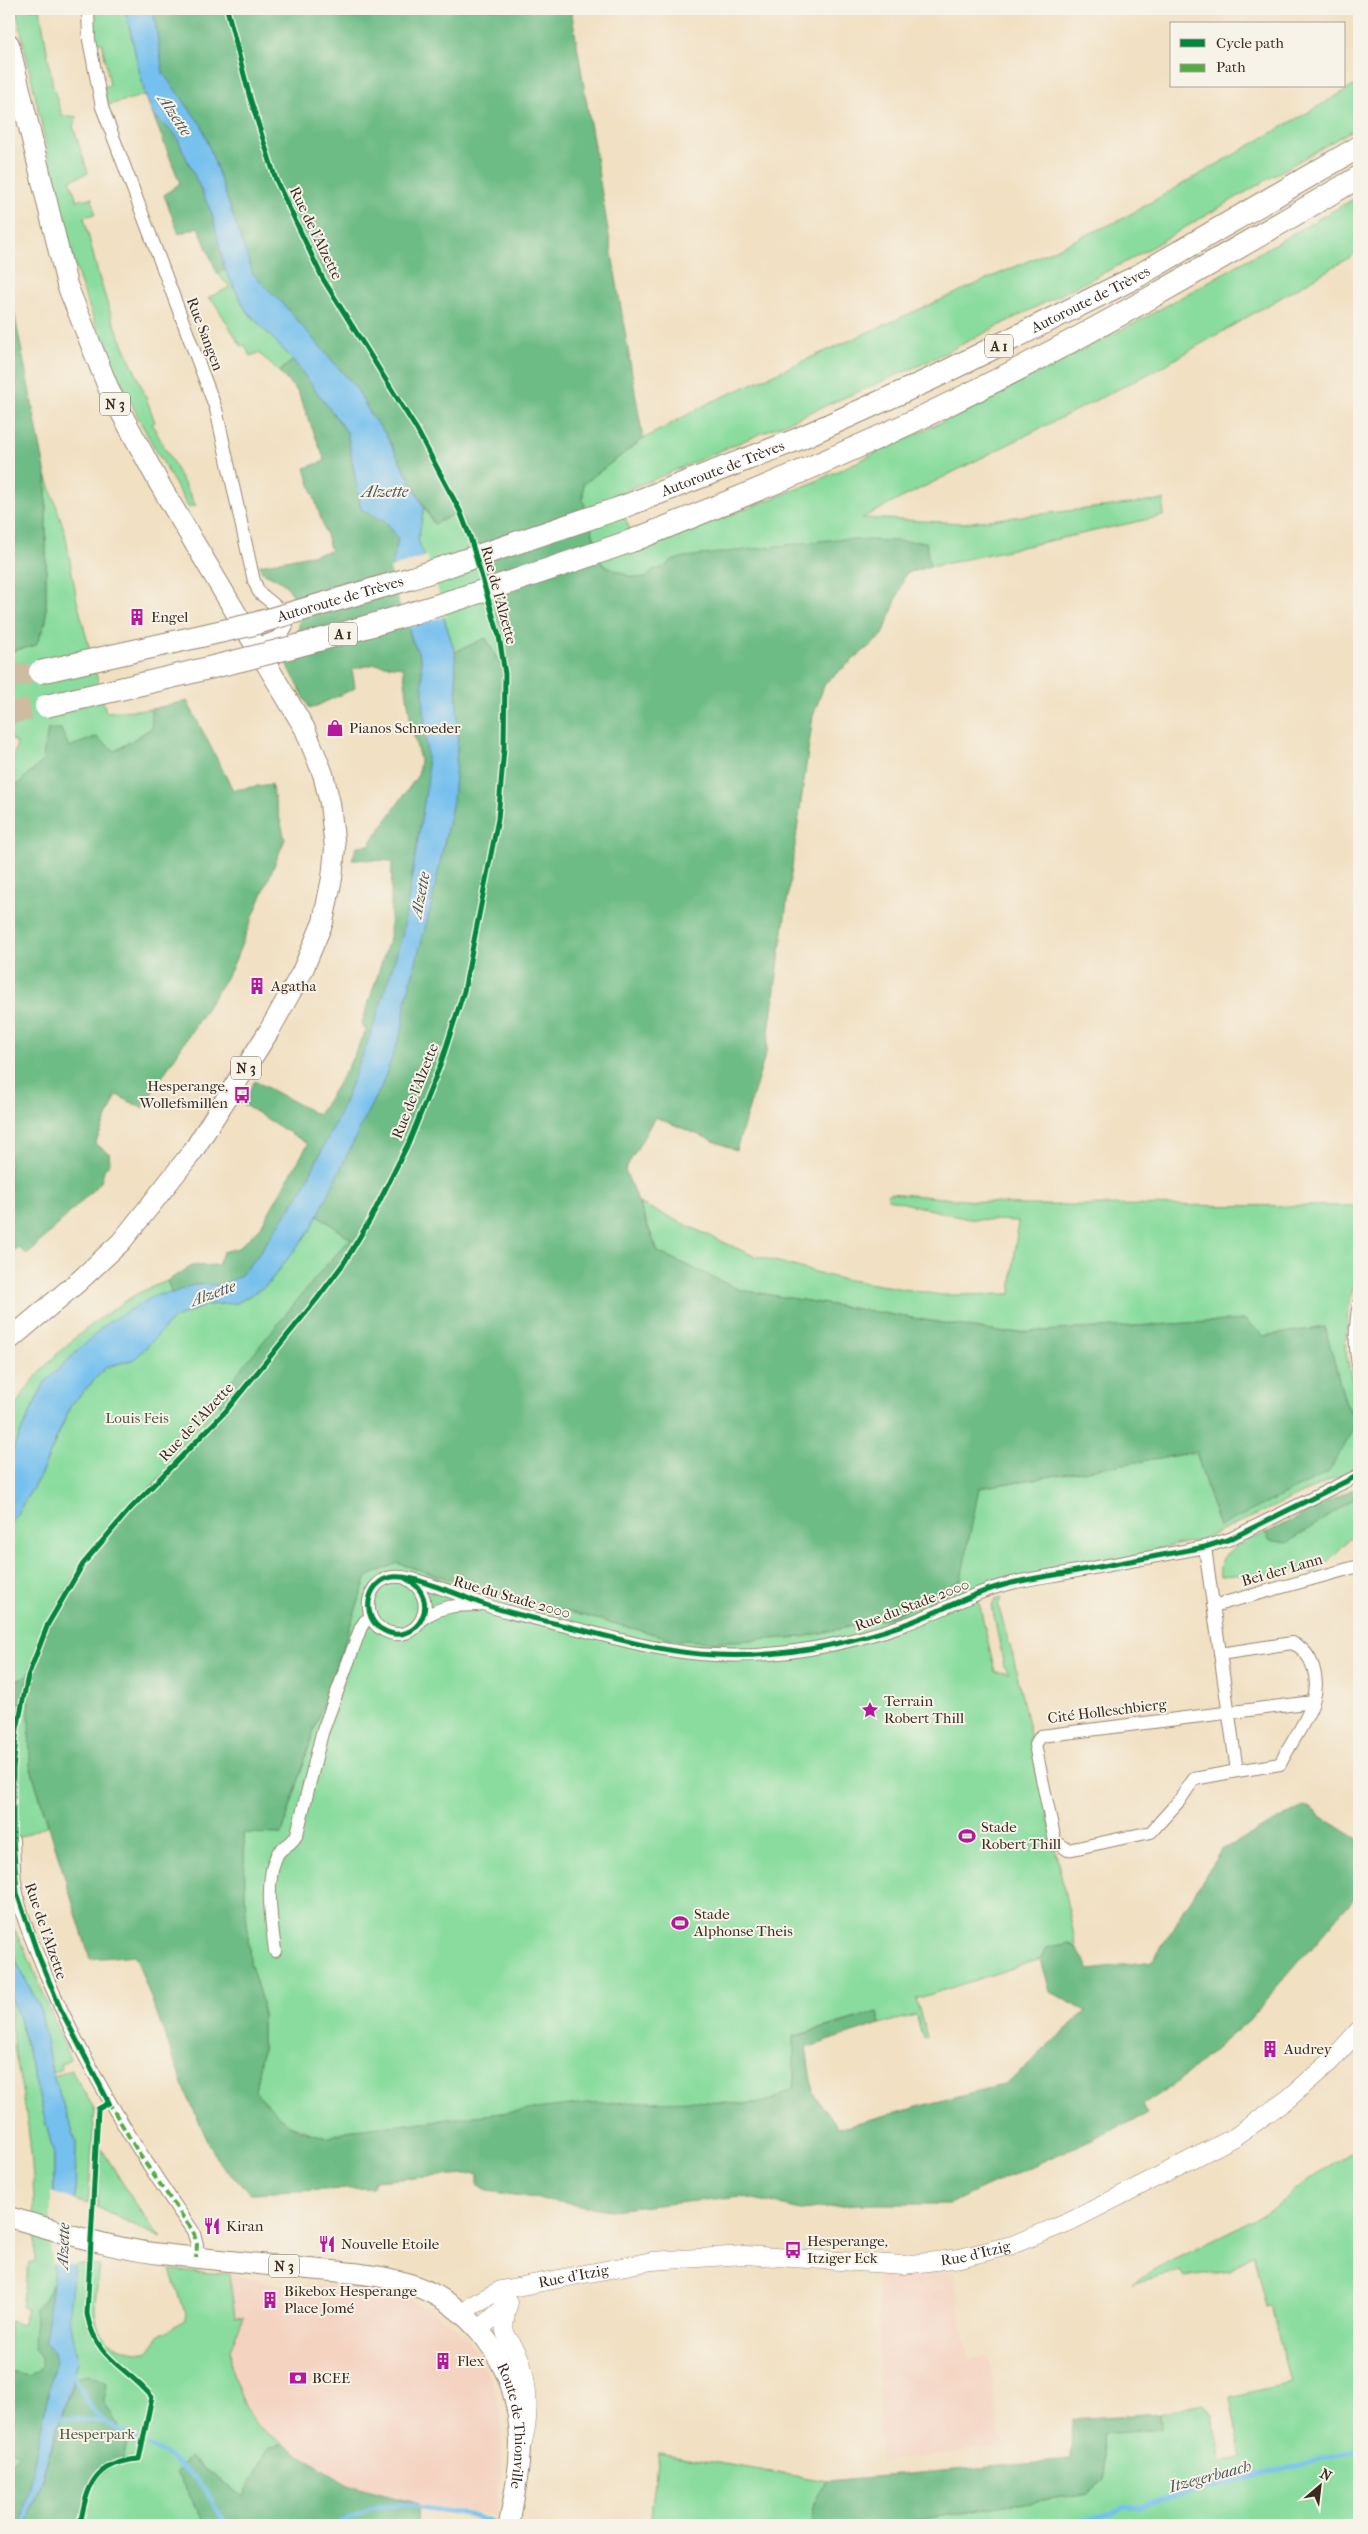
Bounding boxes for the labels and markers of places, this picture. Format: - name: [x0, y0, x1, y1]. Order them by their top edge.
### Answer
- building icon: Engel: [127, 607, 147, 627]
- place label: Engel: [151, 608, 188, 626]
- shop icon: Pianos Schroeder: [325, 718, 345, 738]
- place label: Pianos Schroeder: [349, 719, 461, 737]
- building icon: Agatha: [247, 976, 267, 996]
- place label: Agatha: [270, 977, 317, 995]
- place label: Hesperange, Wollefsmillen: [138, 1077, 228, 1112]
- bus stop icon: Hesperange, Wollefsmillen: [232, 1085, 252, 1105]
- place label: Terrain Robert Thill: [884, 1692, 964, 1727]
- place icon: Terrain Robert Thill: [860, 1700, 880, 1720]
- place label: Stade Robert Thill: [981, 1818, 1061, 1853]
- sports icon: Stade Robert Thill: [957, 1826, 977, 1846]
- place label: Stade Alphonse Theis: [693, 1905, 793, 1940]
- sports icon: Stade Alphonse Theis: [670, 1913, 690, 1933]
- building icon: Audrey: [1260, 2039, 1280, 2059]
- place label: Audrey: [1283, 2040, 1333, 2058]
- restaurant icon: Kiran: [202, 2216, 222, 2236]
- place label: Kiran: [226, 2217, 264, 2235]
- place label: Hesperange, Itziger Eck: [807, 2232, 888, 2267]
- restaurant icon: Nouvelle Etoile: [317, 2234, 337, 2254]
- place label: Nouvelle Etoile: [341, 2235, 440, 2253]
- bus stop icon: Hesperange, Itziger Eck: [783, 2240, 803, 2260]
- place label: Bikebox Hesperange Place Jomé: [284, 2282, 418, 2317]
- building icon: Bikebox Hesperange Place Jomé: [260, 2290, 280, 2310]
- building icon: Flex: [433, 2351, 453, 2371]
- place label: Flex: [457, 2352, 485, 2370]
- bank icon: BCEE: [288, 2368, 308, 2388]
- place label: BCEE: [312, 2369, 350, 2387]

